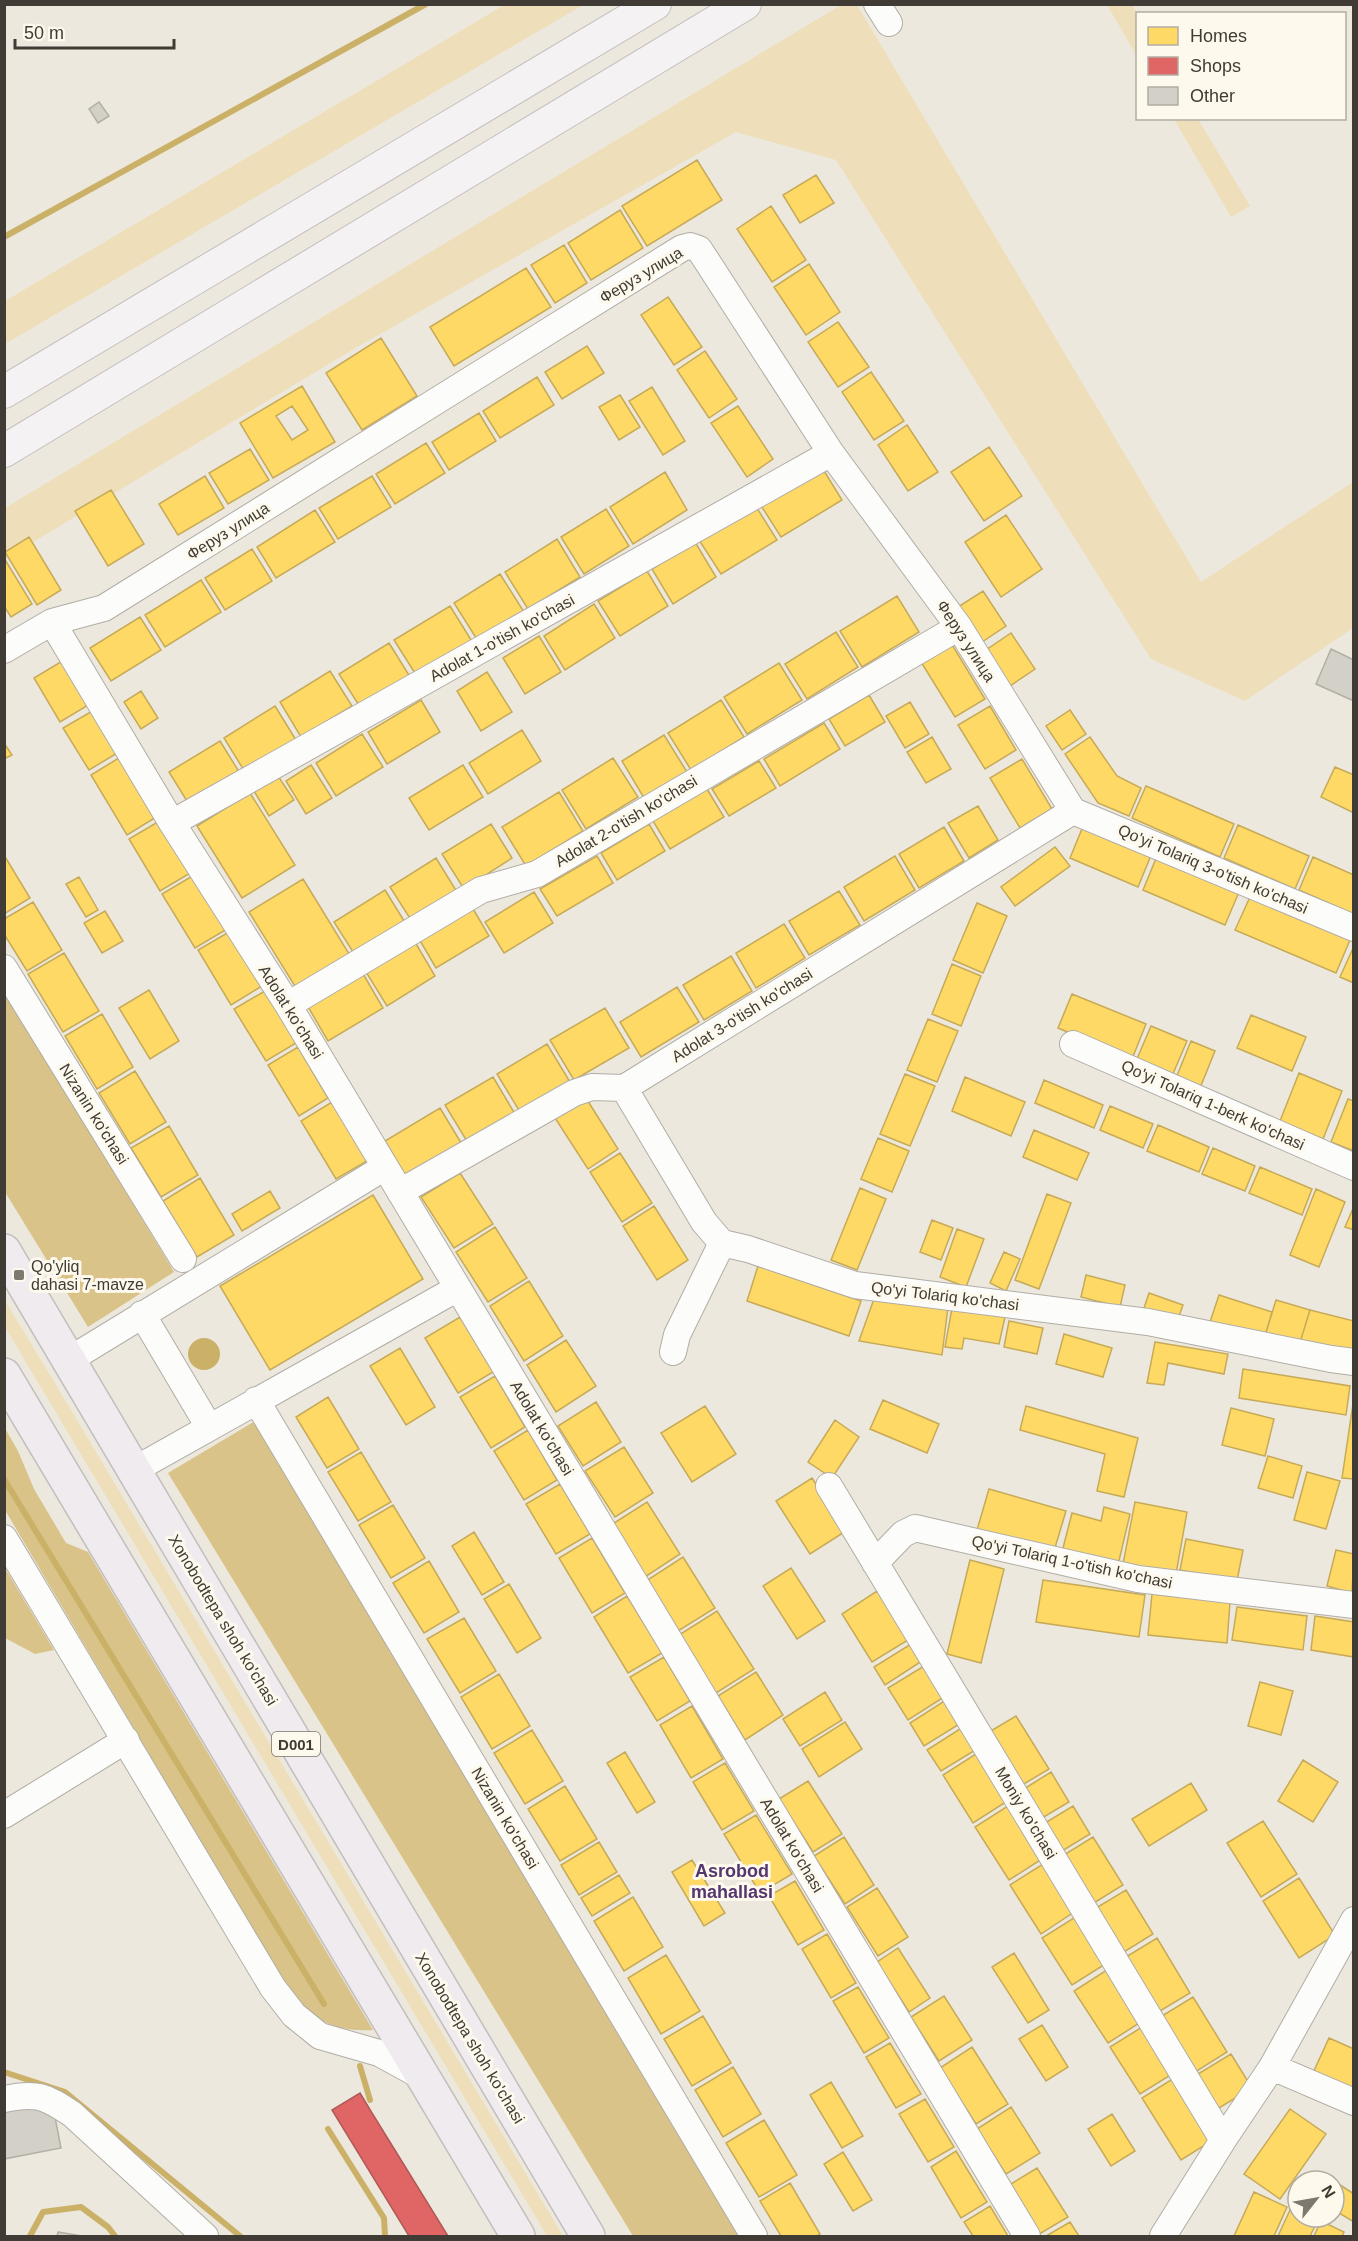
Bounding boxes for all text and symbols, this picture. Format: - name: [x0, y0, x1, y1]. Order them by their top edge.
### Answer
- scale bar: [15, 12, 174, 50]
- legend: [1136, 12, 1346, 120]
- text: 50 m: [24, 23, 64, 43]
- text: Homes: [1190, 26, 1247, 46]
- text: Shops: [1190, 56, 1241, 76]
- text: Other: [1190, 86, 1235, 106]
- street label: Феруз улица: [597, 244, 686, 306]
- street label: Феруз улица: [184, 499, 272, 563]
- street label: Adolat 1-o'tish ko'chasi: [427, 591, 577, 685]
- street label: Феруз улица: [933, 597, 999, 685]
- street label: Adolat 2-o'tish ko'chasi: [552, 772, 700, 870]
- street label: Qo'yi Tolariq 3-o'tish ko'chasi: [1116, 821, 1310, 917]
- street label: Adolat ko'chasi: [255, 962, 327, 1062]
- street label: Adolat 3-o'tish ko'chasi: [669, 965, 815, 1065]
- street label: Qo'yi Tolariq 1-berk ko'chasi: [1119, 1057, 1307, 1153]
- street label: Nizanin ko'chasi: [56, 1061, 132, 1167]
- place label: Qo'yliq dahasi 7-mavze: [31, 1258, 144, 1293]
- marker: Qo'yliq dahasi 7-mavze: [12, 1268, 26, 1282]
- street label: Qo'yi Tolariq ko'chasi: [870, 1278, 1020, 1314]
- street label: Adolat ko'chasi: [507, 1378, 577, 1478]
- street label: Xonobodtepa shoh ko'chasi: [165, 1532, 281, 1708]
- street label: Qo'yi Tolariq 1-o'tish ko'chasi: [970, 1532, 1174, 1592]
- road number: D001: [272, 1732, 320, 1756]
- street label: Nizanin ko'chasi: [468, 1764, 542, 1872]
- street label: Moniy ko'chasi: [992, 1764, 1060, 1862]
- street label: Adolat ko'chasi: [757, 1795, 827, 1895]
- district label: Asrobod mahallasi: [691, 1861, 773, 1902]
- street label: Xonobodtepa shoh ko'chasi: [412, 1950, 528, 2126]
- north arrow: [1286, 2169, 1346, 2229]
- text: N: [1318, 2182, 1339, 2201]

